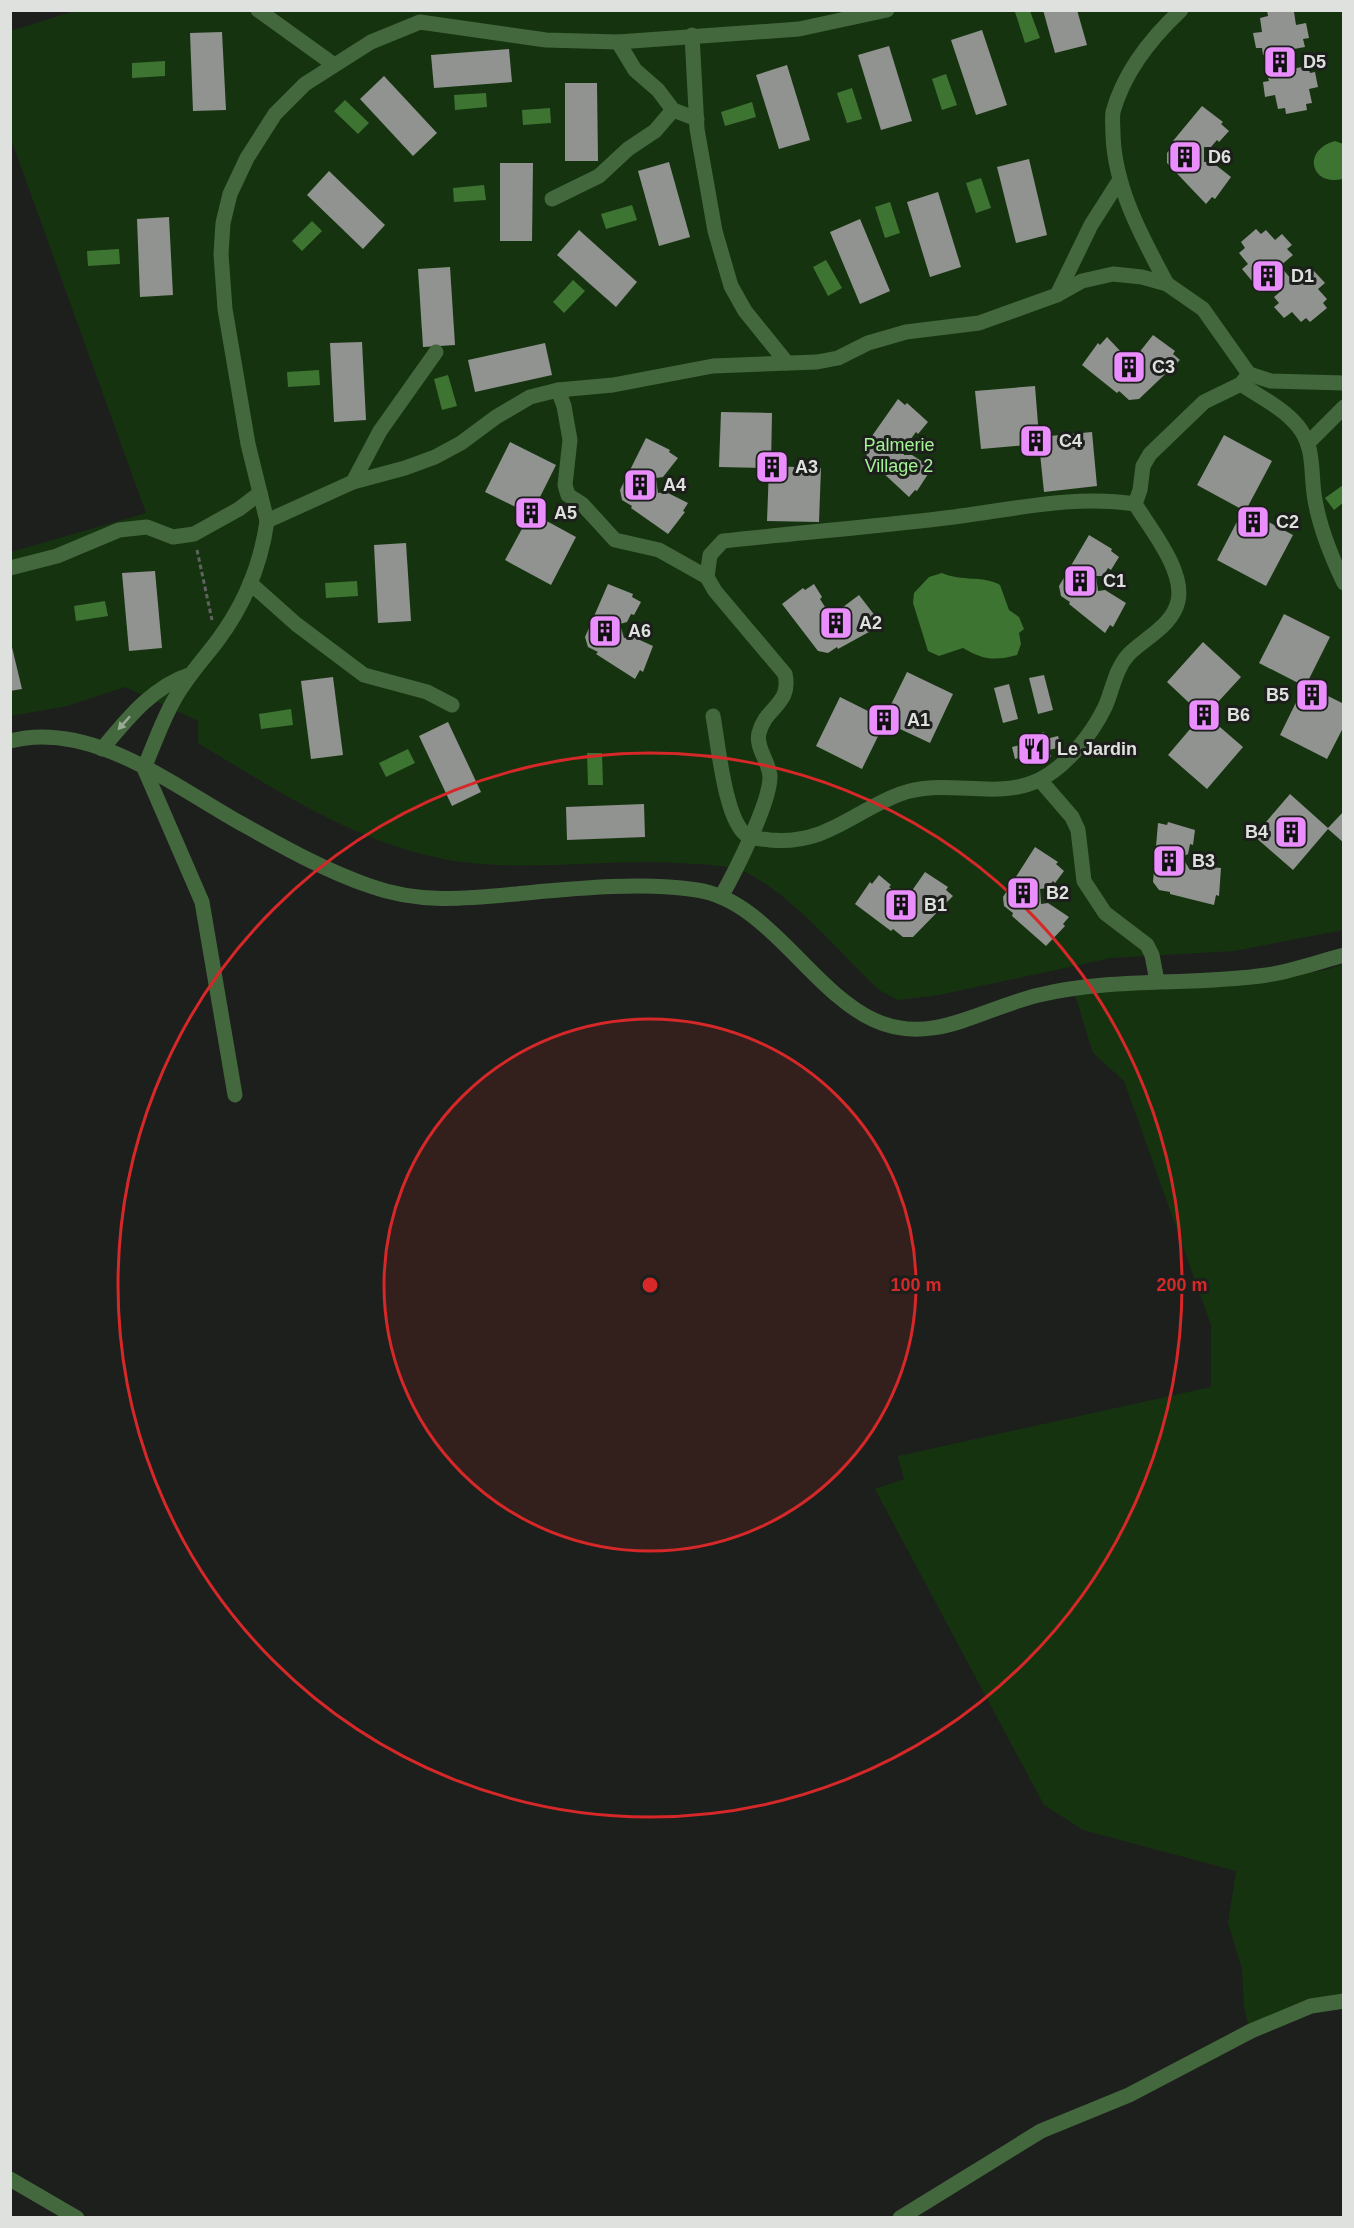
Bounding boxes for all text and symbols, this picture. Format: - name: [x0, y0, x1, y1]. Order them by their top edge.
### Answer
- building icon: D5: [1262, 44, 1298, 80]
- place label: D5: [1303, 52, 1326, 72]
- building icon: D6: [1167, 139, 1203, 175]
- place label: D6: [1208, 147, 1231, 167]
- building icon: D1: [1250, 258, 1286, 294]
- place label: D1: [1291, 266, 1314, 286]
- building icon: C3: [1111, 349, 1147, 385]
- place label: C3: [1152, 357, 1175, 377]
- building icon: C4: [1018, 423, 1054, 459]
- place label: C4: [1059, 431, 1082, 451]
- park label: Palmerie Village 2: [863, 435, 935, 476]
- building icon: A3: [754, 449, 790, 485]
- place label: A3: [795, 457, 818, 477]
- building icon: A4: [622, 467, 658, 503]
- place label: A4: [663, 475, 686, 495]
- building icon: A5: [513, 495, 549, 531]
- place label: A5: [554, 503, 577, 523]
- building icon: C2: [1235, 504, 1271, 540]
- place label: C2: [1276, 512, 1299, 532]
- building icon: C1: [1062, 563, 1098, 599]
- place label: C1: [1103, 571, 1126, 591]
- building icon: A2: [818, 605, 854, 641]
- building icon: A6: [587, 613, 623, 649]
- place label: A2: [859, 613, 882, 633]
- place label: A6: [628, 621, 651, 641]
- building icon: B5: [1294, 677, 1330, 713]
- place label: B5: [1266, 685, 1289, 705]
- building icon: B6: [1186, 697, 1222, 733]
- building icon: A1: [866, 702, 902, 738]
- place label: B6: [1227, 705, 1250, 725]
- place label: A1: [907, 710, 930, 730]
- one-way arrow: [118, 715, 131, 730]
- restaurant icon: Le Jardin: [1016, 731, 1052, 767]
- place label: Le Jardin: [1057, 739, 1137, 759]
- building icon: B4: [1273, 814, 1309, 850]
- place label: B4: [1245, 822, 1268, 842]
- building icon: B3: [1151, 843, 1187, 879]
- place label: B3: [1192, 851, 1215, 871]
- building icon: B2: [1005, 875, 1041, 911]
- place label: B2: [1046, 883, 1069, 903]
- building icon: B1: [883, 887, 919, 923]
- place label: B1: [924, 895, 947, 915]
- centre of rings: [640, 1275, 660, 1295]
- text: 100 m: [890, 1275, 942, 1295]
- text: 200 m: [1156, 1275, 1208, 1295]

